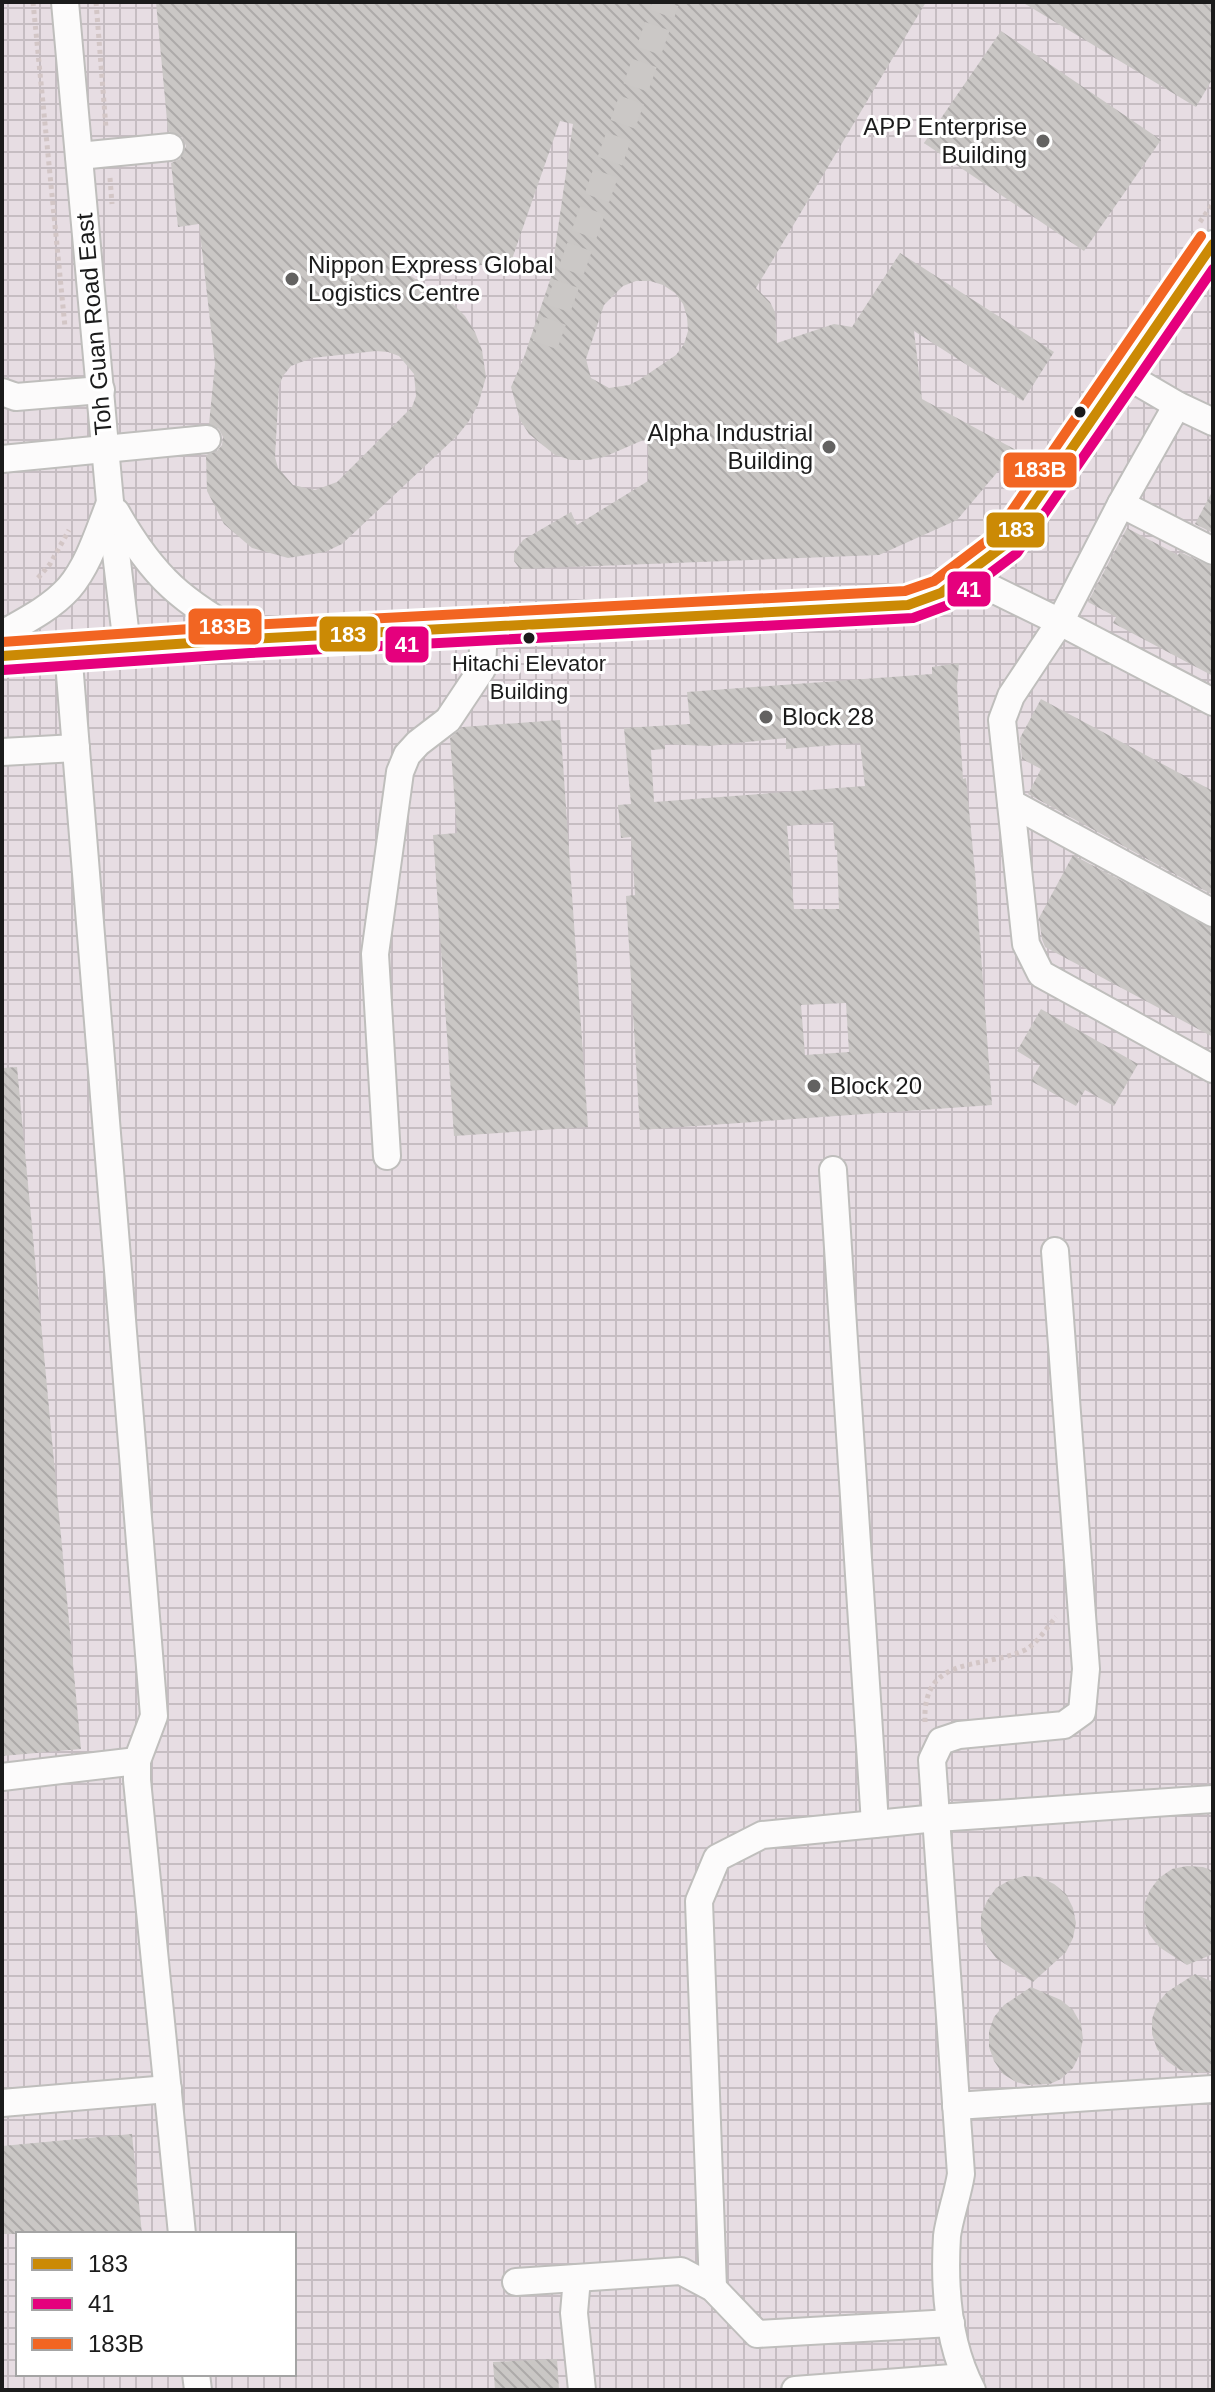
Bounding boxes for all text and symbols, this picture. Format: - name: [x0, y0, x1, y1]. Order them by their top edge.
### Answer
- place label: APP Enterprise Building: [863, 113, 1027, 168]
- marker: APP Enterprise Building: [1034, 132, 1052, 150]
- street label: Toh Guan Road East: [70, 212, 117, 436]
- place label: Nippon Express Global Logistics Centre: [308, 251, 553, 306]
- marker: Nippon Express Global Logistics Centre: [283, 270, 301, 288]
- unlabelled marker: [1072, 404, 1088, 420]
- place label: Alpha Industrial Building: [648, 419, 813, 474]
- marker: Alpha Industrial Building: [820, 438, 838, 456]
- line badge: 183B: [1002, 451, 1078, 489]
- text: 183B: [1014, 457, 1066, 482]
- line badge: 183: [985, 511, 1046, 549]
- text: 183: [998, 517, 1034, 542]
- line badge: 41: [946, 570, 992, 608]
- text: 41: [957, 577, 981, 602]
- line badge: 183B: [187, 607, 263, 646]
- text: 183B: [199, 614, 251, 639]
- line badge: 183: [318, 615, 379, 653]
- text: 183: [330, 622, 366, 647]
- line badge: 41: [384, 625, 430, 664]
- marker: Hitachi Elevator Building: [521, 630, 537, 646]
- text: 41: [395, 632, 419, 657]
- place label: Hitachi Elevator Building: [452, 651, 606, 704]
- place label: Block 28: [782, 703, 874, 730]
- marker: Block 28: [757, 708, 775, 726]
- place label: Block 20: [830, 1072, 922, 1099]
- marker: Block 20: [805, 1077, 823, 1095]
- legend: [16, 2232, 296, 2376]
- text: 183: [88, 2250, 128, 2277]
- text: 41: [88, 2290, 115, 2317]
- text: 183B: [88, 2330, 144, 2357]

